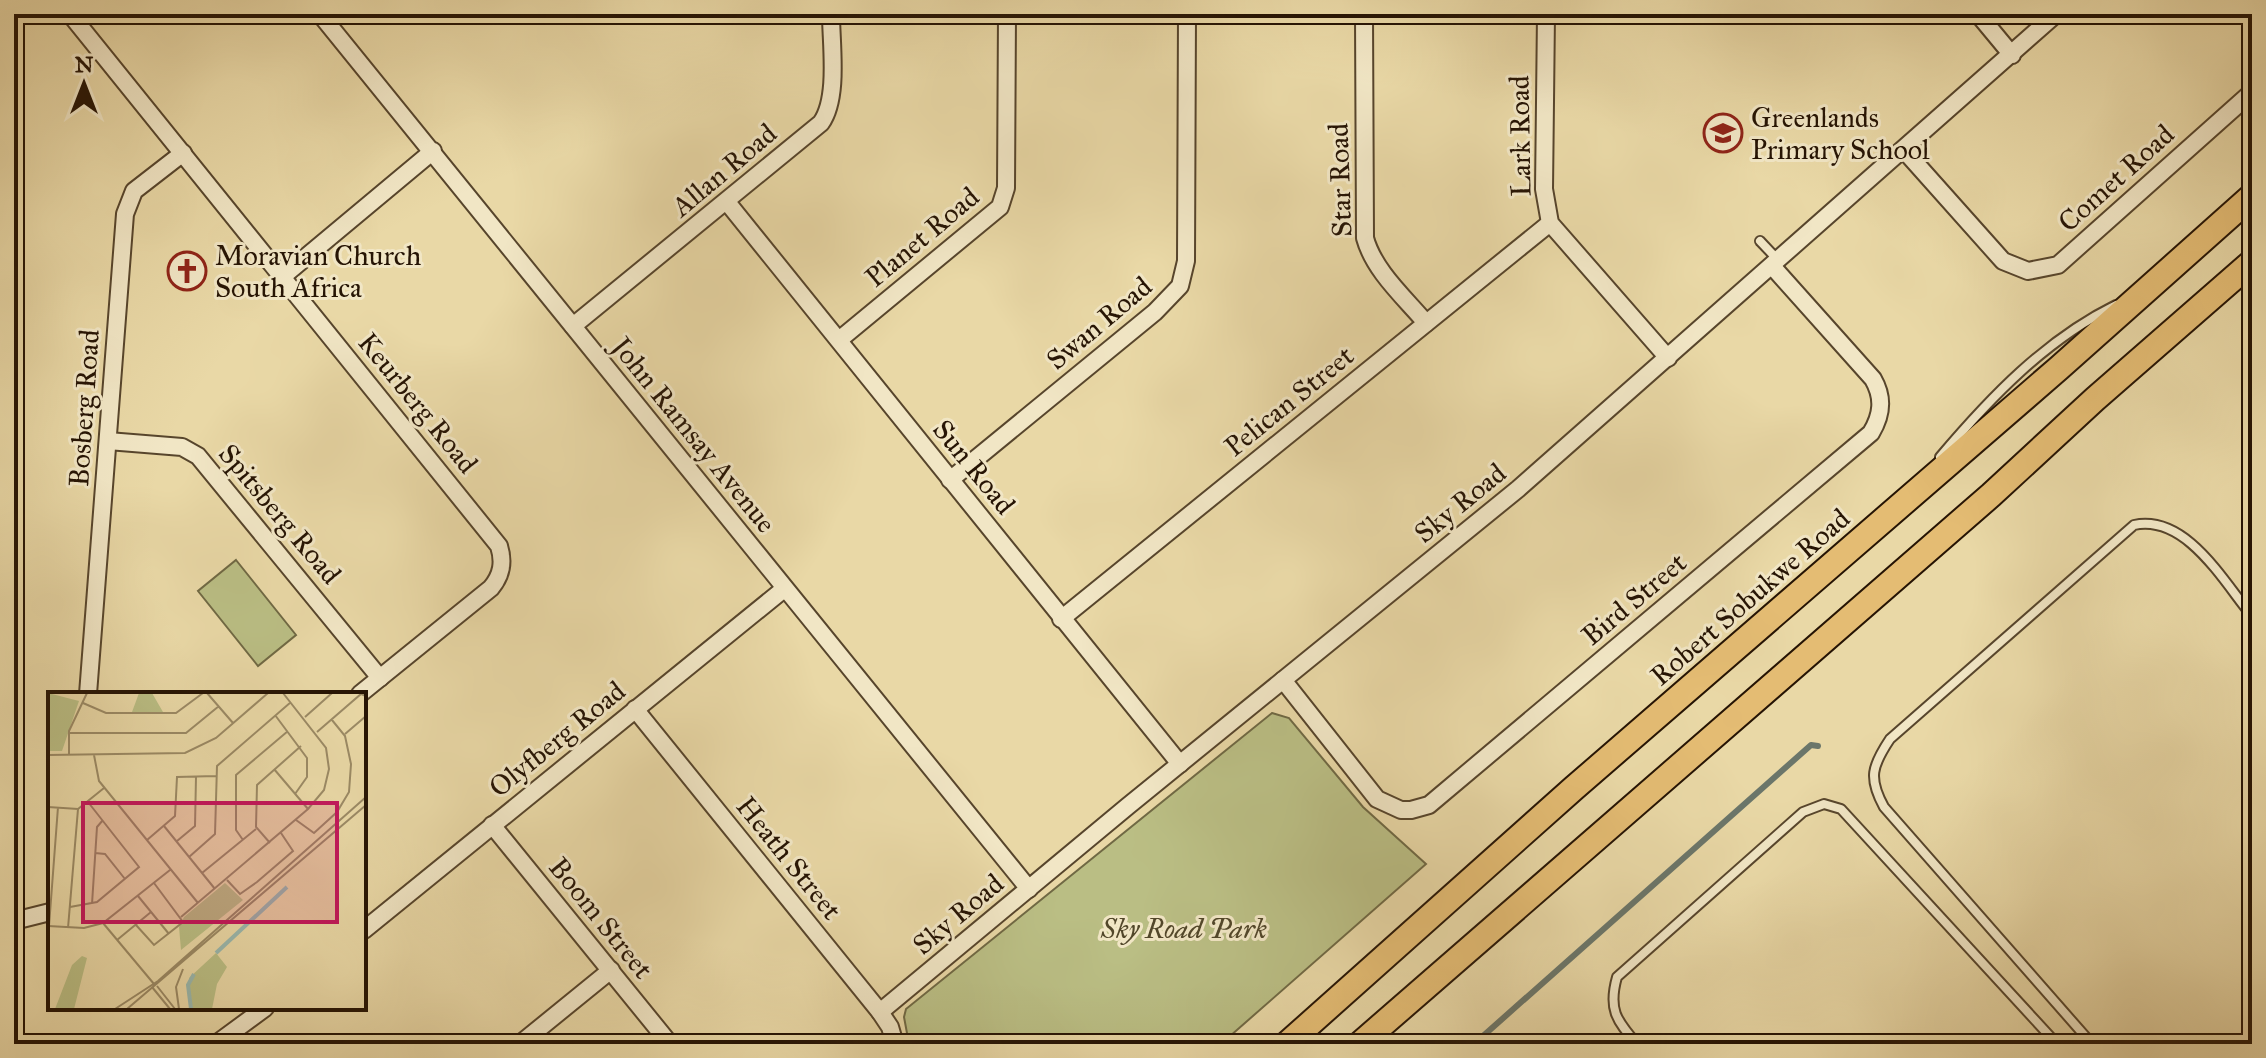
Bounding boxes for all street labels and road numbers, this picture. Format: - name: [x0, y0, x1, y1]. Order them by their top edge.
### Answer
- street label: Lark Road: [1501, 75, 1539, 197]
- street label: Allan Road: [663, 116, 784, 225]
- street label: Comet Road: [2051, 117, 2181, 239]
- street label: Star Road: [1321, 122, 1359, 238]
- street label: Planet Road: [858, 179, 986, 295]
- street label: Swan Road: [1039, 269, 1159, 377]
- street label: Keurberg Road: [351, 325, 485, 481]
- street label: Bosberg Road: [61, 328, 107, 488]
- street label: John Ramsay Avenue: [602, 328, 784, 540]
- street label: Pelican Street: [1217, 338, 1361, 464]
- street label: Sun Road: [925, 413, 1023, 521]
- street label: Spitsberg Road: [211, 437, 349, 591]
- street label: Sky Road: [1407, 455, 1513, 551]
- street label: Robert Sobukwe Road: [1643, 501, 1857, 693]
- street label: Bird Street: [1574, 545, 1694, 653]
- street label: Olyfberg Road: [482, 673, 632, 805]
- street label: Heath Street: [729, 789, 849, 927]
- street label: Boom Street: [541, 850, 661, 986]
- street label: Sky Road: [905, 866, 1011, 962]

